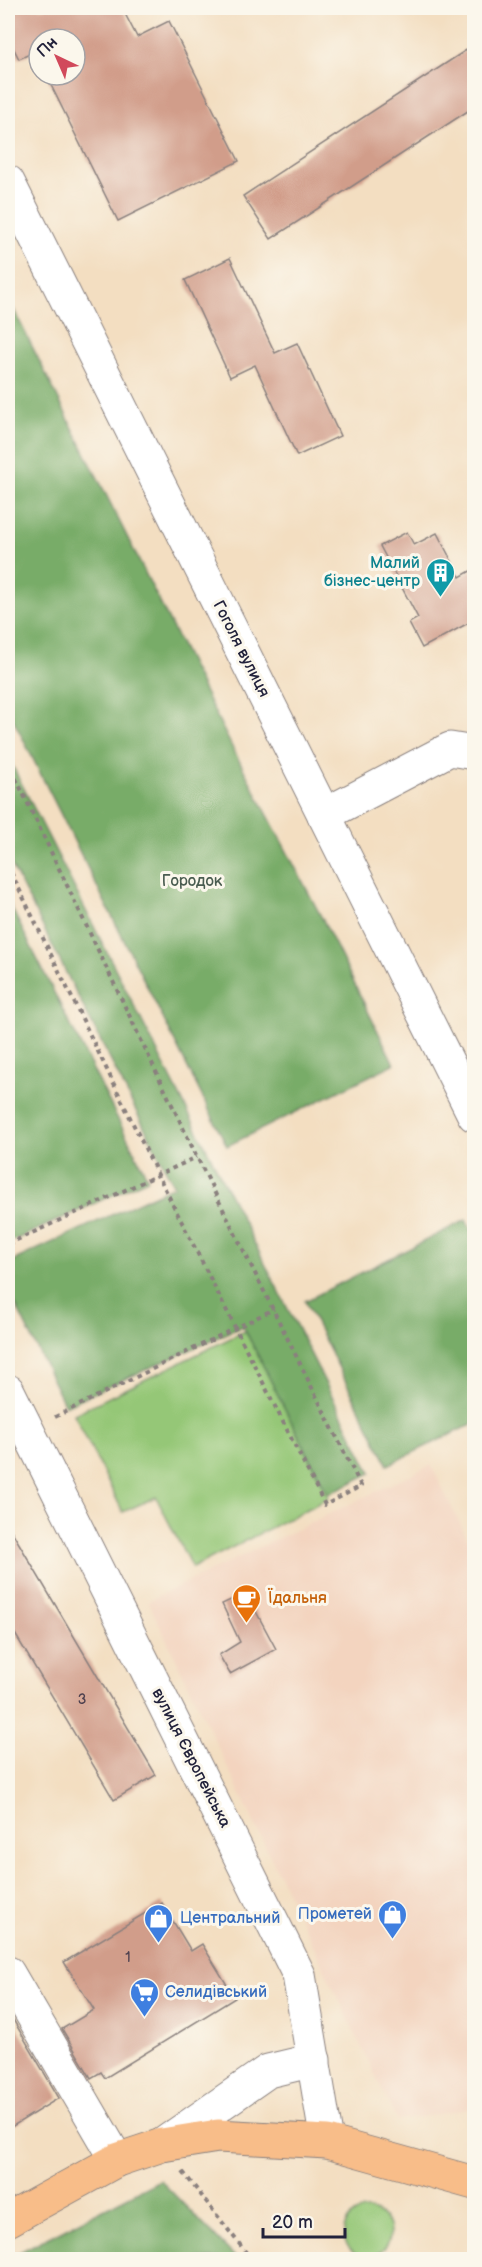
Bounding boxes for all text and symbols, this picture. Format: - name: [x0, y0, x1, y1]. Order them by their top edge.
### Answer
- north arrow: [27, 27, 87, 87]
- text: Пн: [33, 33, 62, 62]
- place label: Малий бізнес-центр: [324, 554, 420, 591]
- building icon: Малий бізнес-центр: [425, 556, 457, 598]
- street label: Гоголя вулиця: [209, 598, 273, 700]
- park label: Городок: [162, 872, 223, 891]
- cafe icon: Їдальня: [231, 1582, 263, 1624]
- place label: Їдальня: [267, 1587, 327, 1608]
- street label: вулиця Європейська: [148, 1685, 235, 1831]
- house number: 3: [78, 1691, 86, 1708]
- shop icon: Прометей: [377, 1898, 409, 1940]
- shop icon: Центральний: [143, 1902, 175, 1944]
- place label: Прометей: [298, 1905, 372, 1924]
- place label: Центральний: [180, 1909, 280, 1928]
- house number: 1: [125, 1949, 131, 1966]
- supermarket icon: Селидівський: [128, 1976, 160, 2018]
- place label: Селидівський: [165, 1983, 267, 2002]
- scale bar: [263, 2201, 346, 2239]
- text: 20 m: [272, 2212, 313, 2233]

